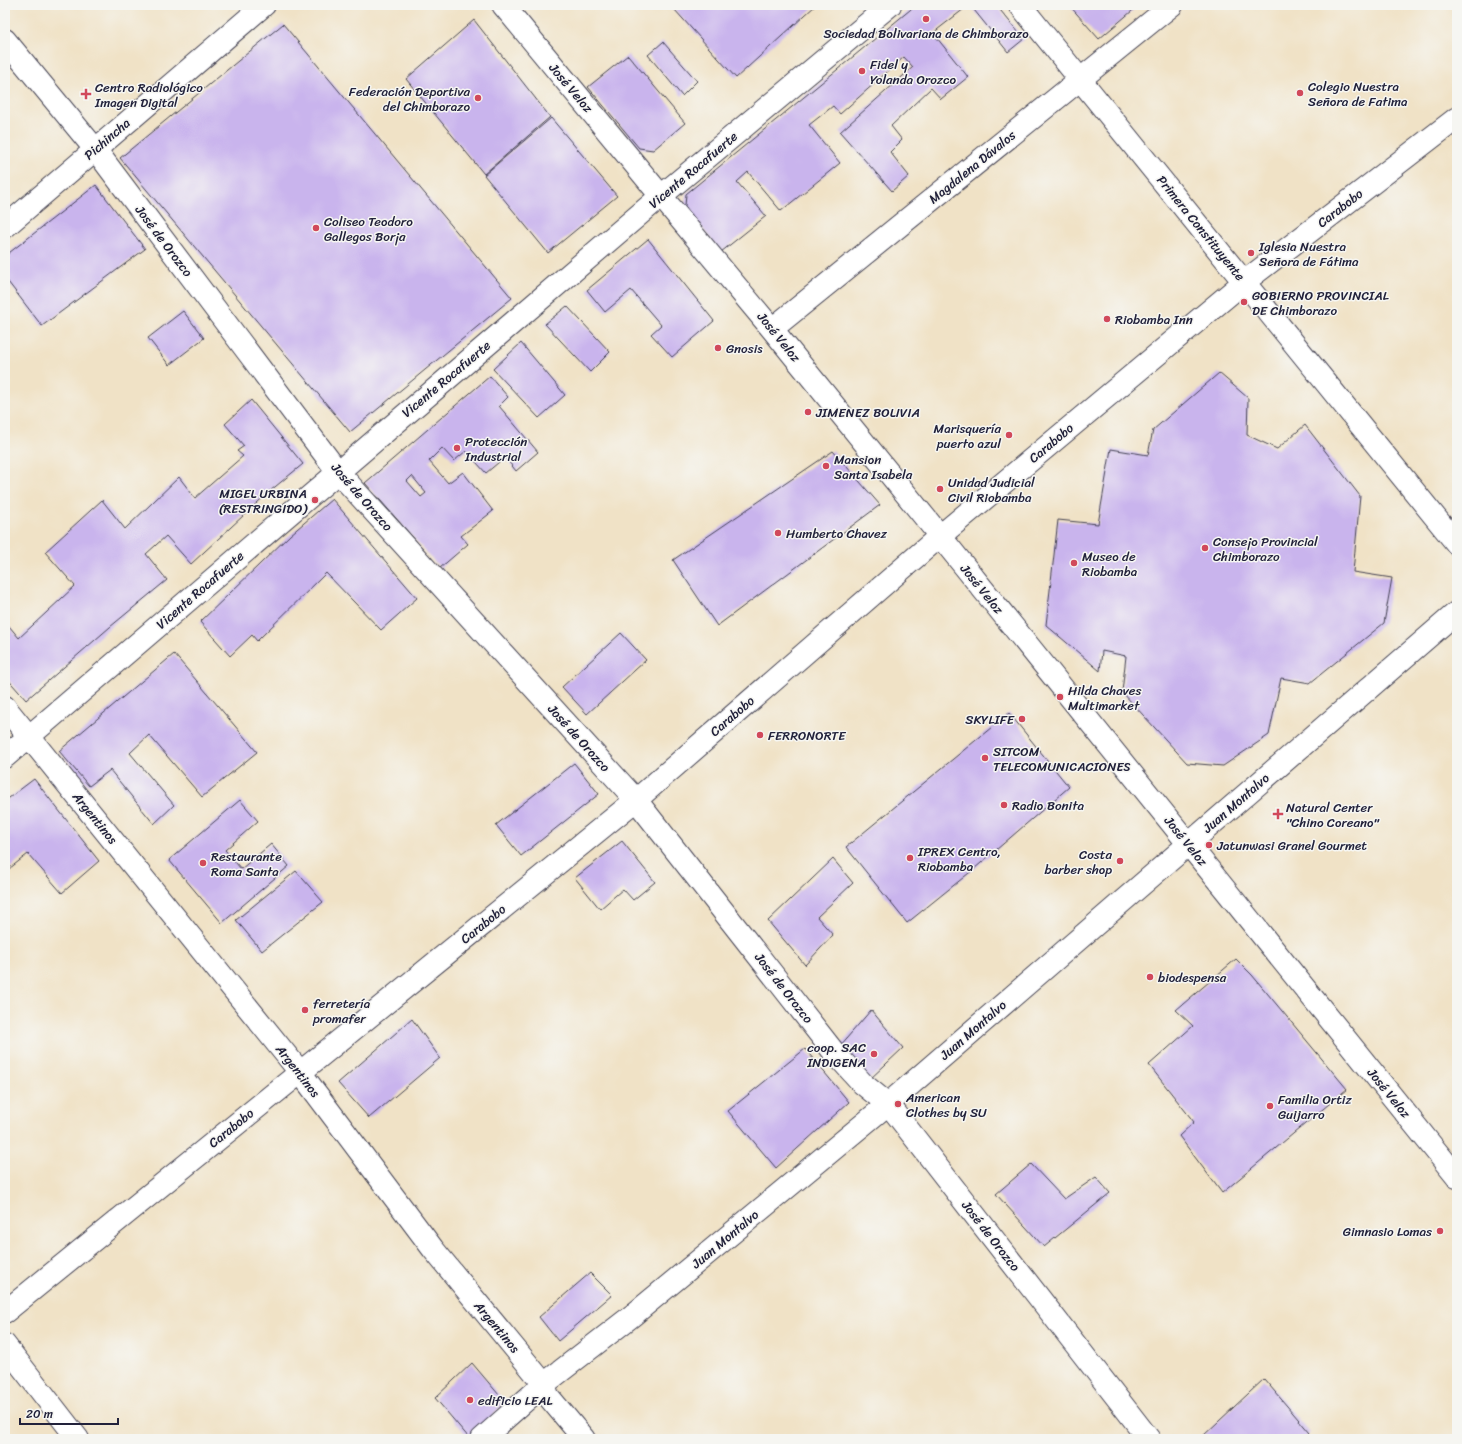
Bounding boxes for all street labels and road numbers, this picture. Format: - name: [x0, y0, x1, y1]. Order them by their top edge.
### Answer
- street label: José Veloz: [542, 57, 599, 119]
- street label: Pichincha: [79, 112, 136, 166]
- street label: Magdalena Dávalos: [923, 124, 1022, 210]
- street label: Vicente Rocafuerte: [643, 125, 743, 214]
- street label: Primera Constituyente: [1151, 170, 1251, 286]
- street label: Carabobo: [1312, 182, 1368, 234]
- street label: José de Orozco: [129, 199, 199, 282]
- street label: José Veloz: [751, 306, 807, 368]
- street label: Vicente Rocafuerte: [396, 334, 496, 423]
- street label: Carabobo: [1023, 417, 1079, 469]
- street label: José de Orozco: [325, 457, 399, 537]
- street label: Vicente Rocafuerte: [151, 545, 250, 635]
- street label: José Veloz: [954, 558, 1010, 620]
- street label: Carabobo: [704, 690, 760, 742]
- street label: José de Orozco: [541, 698, 616, 778]
- street label: Juan Montalvo: [1197, 767, 1275, 839]
- street label: Argentinos: [66, 786, 124, 850]
- street label: José Veloz: [1158, 810, 1214, 872]
- street label: Carabobo: [455, 898, 511, 950]
- street label: José de Orozco: [748, 947, 820, 1029]
- street label: Juan Montalvo: [934, 994, 1012, 1066]
- street label: Argentinos: [269, 1039, 327, 1103]
- street label: José Veloz: [1361, 1062, 1417, 1124]
- street label: Carabobo: [203, 1102, 259, 1154]
- street label: José de Orozco: [955, 1195, 1027, 1277]
- street label: Juan Montalvo: [685, 1203, 764, 1275]
- street label: Argentinos: [468, 1295, 526, 1359]

